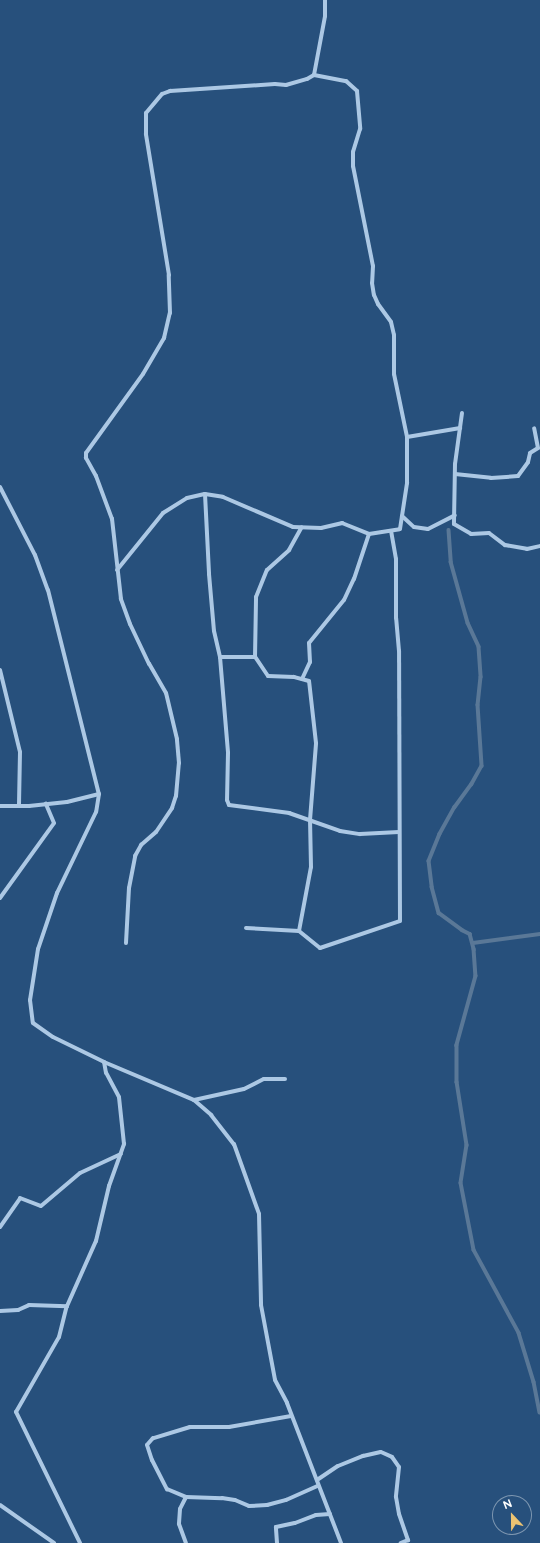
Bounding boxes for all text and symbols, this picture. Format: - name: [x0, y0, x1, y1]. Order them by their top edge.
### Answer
- north arrow: [492, 1495, 532, 1535]
- text: N: [501, 1497, 514, 1512]

